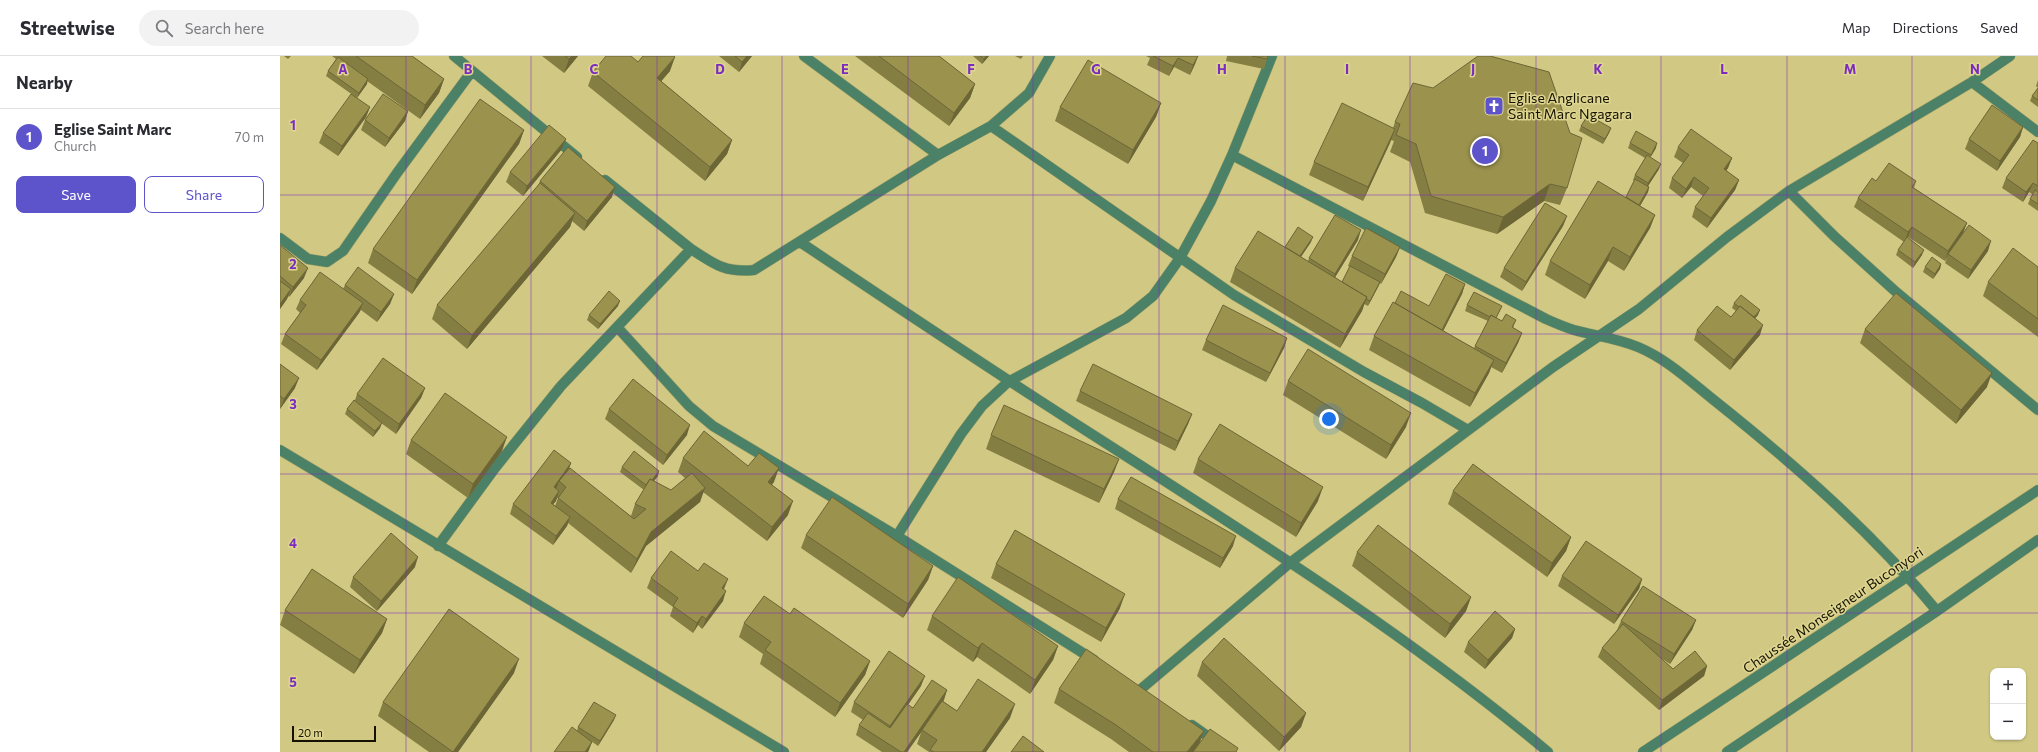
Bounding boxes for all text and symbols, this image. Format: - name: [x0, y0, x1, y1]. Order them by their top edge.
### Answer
- search box: [139, 10, 419, 46]
- text: Streetwise: [20, 16, 115, 39]
- icon: search: [153, 17, 175, 39]
- text: Search here: [185, 19, 264, 37]
- text: Map: [1842, 19, 1871, 36]
- text: Directions: [1893, 19, 1958, 36]
- text: Saved: [1980, 19, 2018, 36]
- text: A: [338, 61, 348, 77]
- text: B: [464, 61, 473, 77]
- text: C: [590, 61, 599, 77]
- text: D: [715, 61, 725, 77]
- text: E: [841, 61, 849, 77]
- text: F: [967, 61, 975, 77]
- text: G: [1091, 61, 1101, 77]
- text: H: [1217, 61, 1227, 77]
- text: I: [1345, 61, 1349, 77]
- text: J: [1471, 61, 1475, 77]
- text: K: [1593, 61, 1603, 77]
- text: L: [1720, 61, 1728, 77]
- text: M: [1844, 61, 1856, 77]
- text: N: [1970, 61, 1980, 77]
- text: Nearby: [16, 72, 73, 93]
- place label: Eglise Anglicane Saint Marc Ngagara: [1508, 89, 1632, 122]
- church icon: Eglise Anglicane Saint Marc Ngagara: [1483, 95, 1505, 117]
- text: 1: [290, 117, 296, 133]
- text: Eglise Saint Marc: [54, 120, 172, 138]
- text: 1: [26, 129, 32, 145]
- text: 70 m: [235, 129, 264, 145]
- pin: 1: [1472, 136, 1498, 166]
- text: Church: [54, 138, 96, 154]
- button: Save: [16, 176, 136, 213]
- button: Share: [144, 176, 264, 213]
- text: 2: [289, 256, 297, 272]
- text: 3: [289, 396, 297, 412]
- your location: [1319, 409, 1339, 429]
- text: 4: [289, 535, 297, 551]
- street label: Chaussée Monseigneur Buconyori: [1739, 543, 1926, 676]
- map controls: [1990, 668, 2026, 740]
- button: +: [1990, 668, 2026, 704]
- text: 5: [289, 674, 297, 690]
- button: −: [1990, 704, 2026, 740]
- scale bar: [292, 724, 376, 743]
- text: 20 m: [298, 726, 323, 739]

